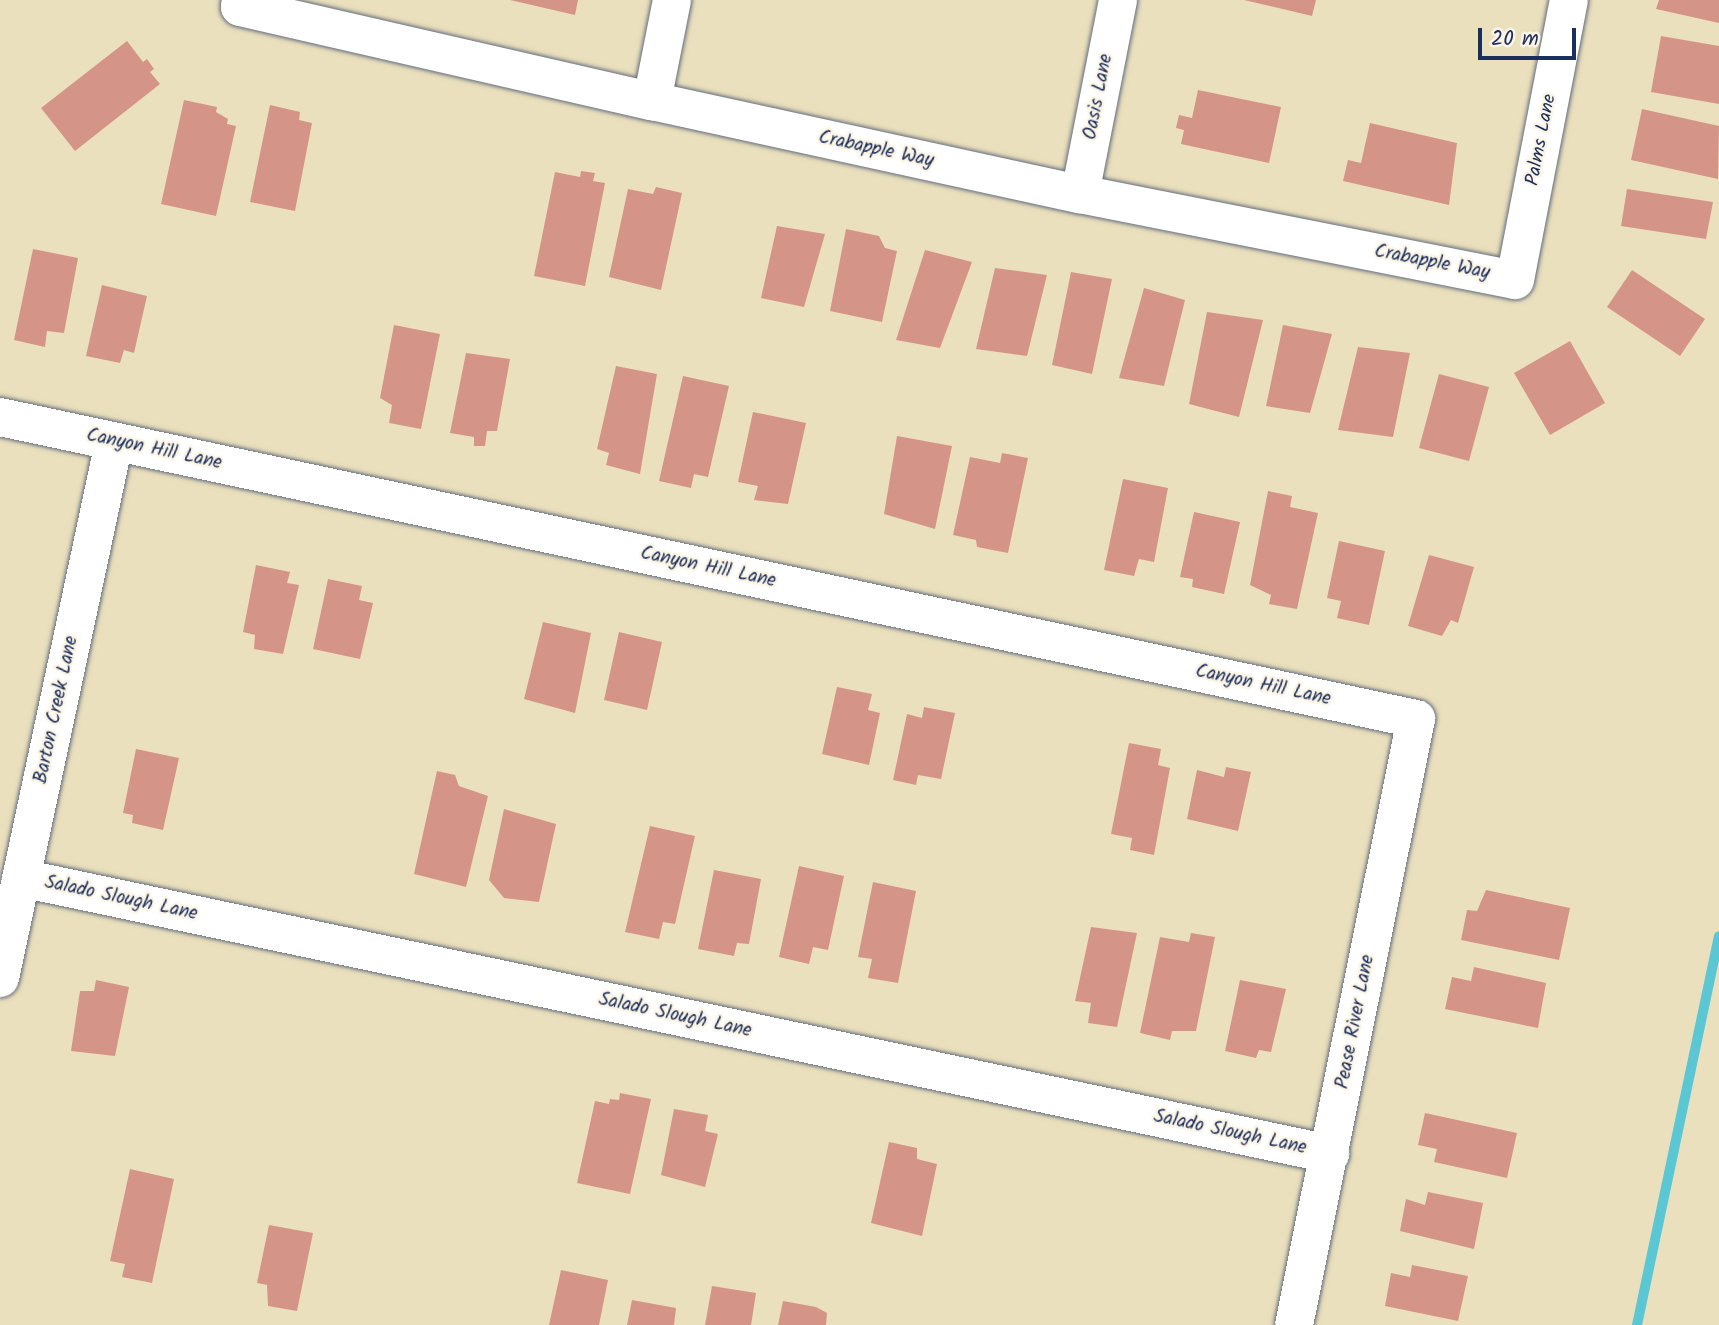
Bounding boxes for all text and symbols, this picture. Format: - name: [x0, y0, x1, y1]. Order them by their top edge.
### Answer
- scale bar: [1481, 14, 1579, 58]
- text: 20 m: [1491, 23, 1539, 56]
- street label: Oasis Lane: [1080, 52, 1118, 142]
- street label: Palms Lane: [1522, 92, 1562, 188]
- street label: Crabapple Way: [816, 127, 936, 173]
- street label: Crabapple Way: [1372, 241, 1492, 285]
- street label: Canyon Hill Lane: [84, 425, 224, 475]
- street label: Canyon Hill Lane: [638, 543, 778, 593]
- street label: Barton Creek Lane: [30, 634, 84, 786]
- street label: Canyon Hill Lane: [1193, 661, 1333, 711]
- street label: Salado Slough Lane: [43, 872, 199, 926]
- street label: Pease River Lane: [1332, 953, 1380, 1091]
- street label: Salado Slough Lane: [597, 989, 753, 1043]
- street label: Salado Slough Lane: [1152, 1106, 1308, 1160]

